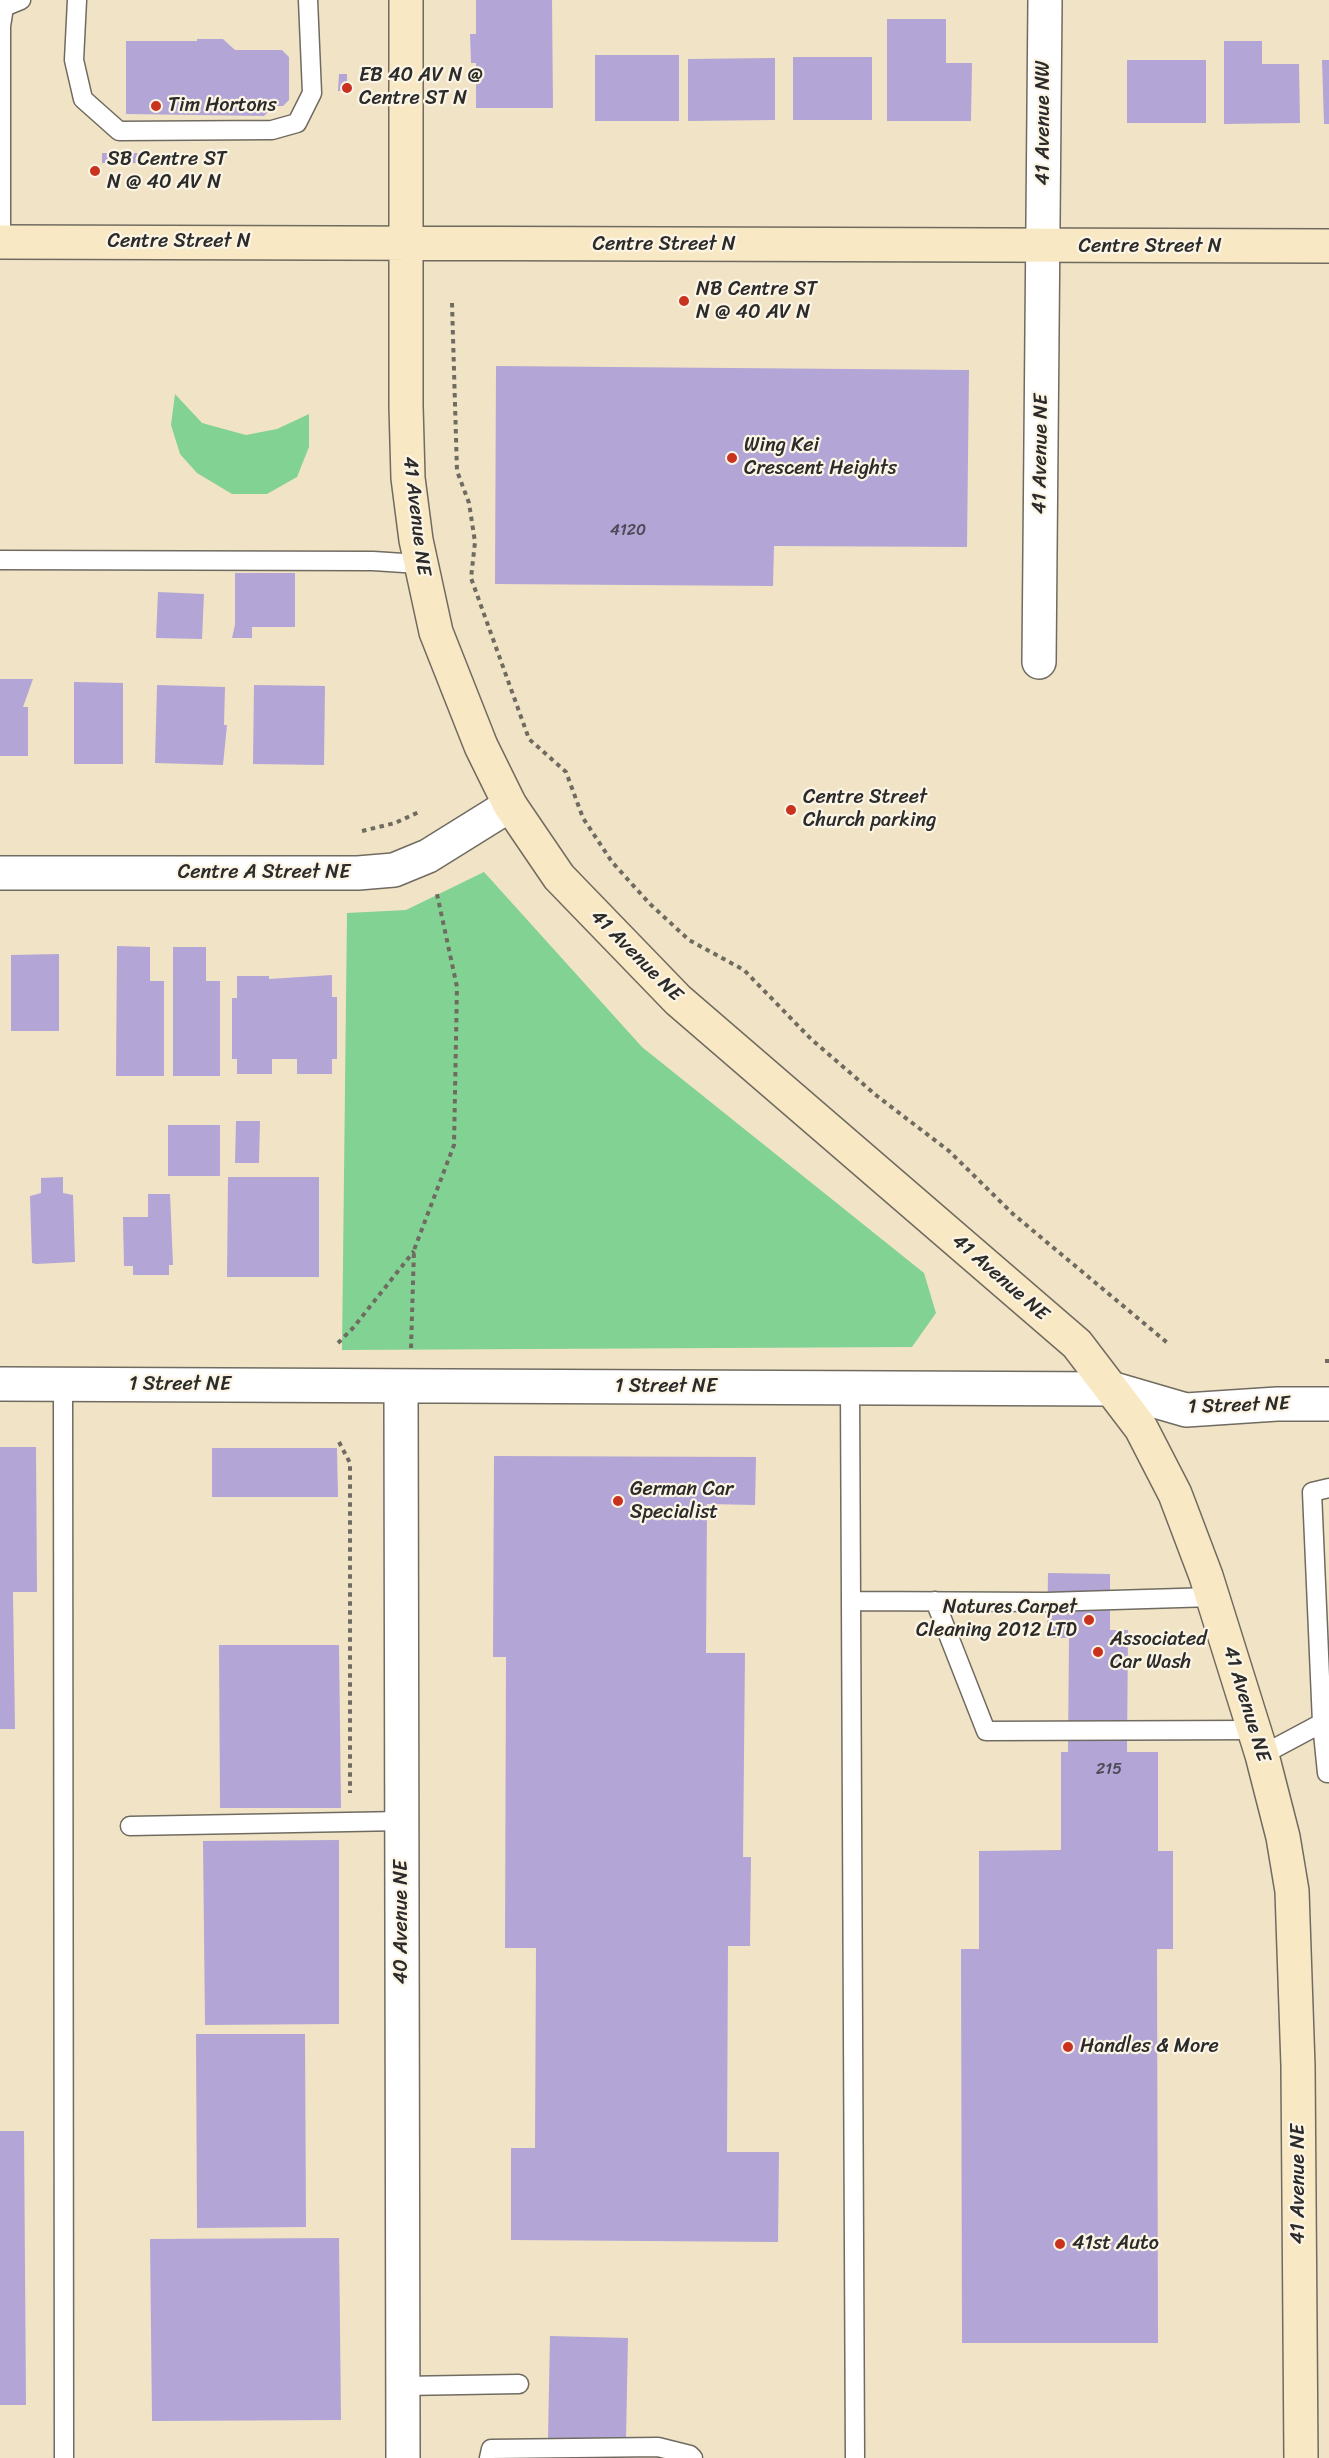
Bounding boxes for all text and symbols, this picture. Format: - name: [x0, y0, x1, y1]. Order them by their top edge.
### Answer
- street label: 41 Avenue NW: [1032, 61, 1056, 185]
- place label: EB 40 AV N @ Centre ST N: [359, 64, 483, 111]
- marker: EB 40 AV N @ Centre ST N: [340, 81, 354, 95]
- place label: Tim Hortons: [168, 94, 277, 118]
- marker: Tim Hortons: [149, 99, 163, 113]
- place label: SB Centre ST N @ 40 AV N: [107, 148, 227, 195]
- marker: SB Centre ST N @ 40 AV N: [88, 164, 102, 178]
- street label: Centre Street N: [107, 230, 251, 254]
- street label: Centre Street N: [592, 233, 736, 257]
- street label: Centre Street N: [1078, 235, 1222, 259]
- place label: NB Centre ST N @ 40 AV N: [696, 278, 817, 325]
- marker: NB Centre ST N @ 40 AV N: [677, 294, 691, 308]
- street label: 41 Avenue NE: [1028, 394, 1054, 514]
- place label: Wing Kei Crescent Heights: [744, 434, 897, 481]
- marker: Wing Kei Crescent Heights: [725, 451, 739, 465]
- street label: 41 Avenue NE: [397, 455, 435, 577]
- house number: 4120: [610, 521, 646, 541]
- place label: Centre Street Church parking: [803, 786, 936, 833]
- marker: Centre Street Church parking: [784, 803, 798, 817]
- street label: Centre A Street NE: [178, 861, 350, 885]
- street label: 41 Avenue NE: [585, 905, 687, 1007]
- street label: 41 Avenue NE: [947, 1229, 1053, 1327]
- street label: 1 Street NE: [129, 1373, 231, 1397]
- street label: 1 Street NE: [615, 1375, 717, 1399]
- street label: 1 Street NE: [1188, 1392, 1290, 1420]
- place label: German Car Specialist: [630, 1478, 733, 1525]
- marker: German Car Specialist: [611, 1494, 625, 1508]
- place label: Natures Carpet Cleaning 2012 LTD: [916, 1596, 1077, 1643]
- marker: Natures Carpet Cleaning 2012 LTD: [1082, 1613, 1096, 1627]
- place label: Associated Car Wash: [1110, 1628, 1207, 1675]
- street label: 41 Avenue NE: [1217, 1643, 1275, 1765]
- marker: Associated Car Wash: [1091, 1645, 1105, 1659]
- house number: 215: [1096, 1760, 1122, 1780]
- street label: 40 Avenue NE: [390, 1860, 414, 1984]
- place label: Handles & More: [1080, 2035, 1219, 2059]
- marker: Handles & More: [1061, 2040, 1075, 2054]
- street label: 41 Avenue NE: [1287, 2124, 1311, 2244]
- place label: 41st Auto: [1072, 2232, 1159, 2256]
- marker: 41st Auto: [1053, 2237, 1067, 2251]

